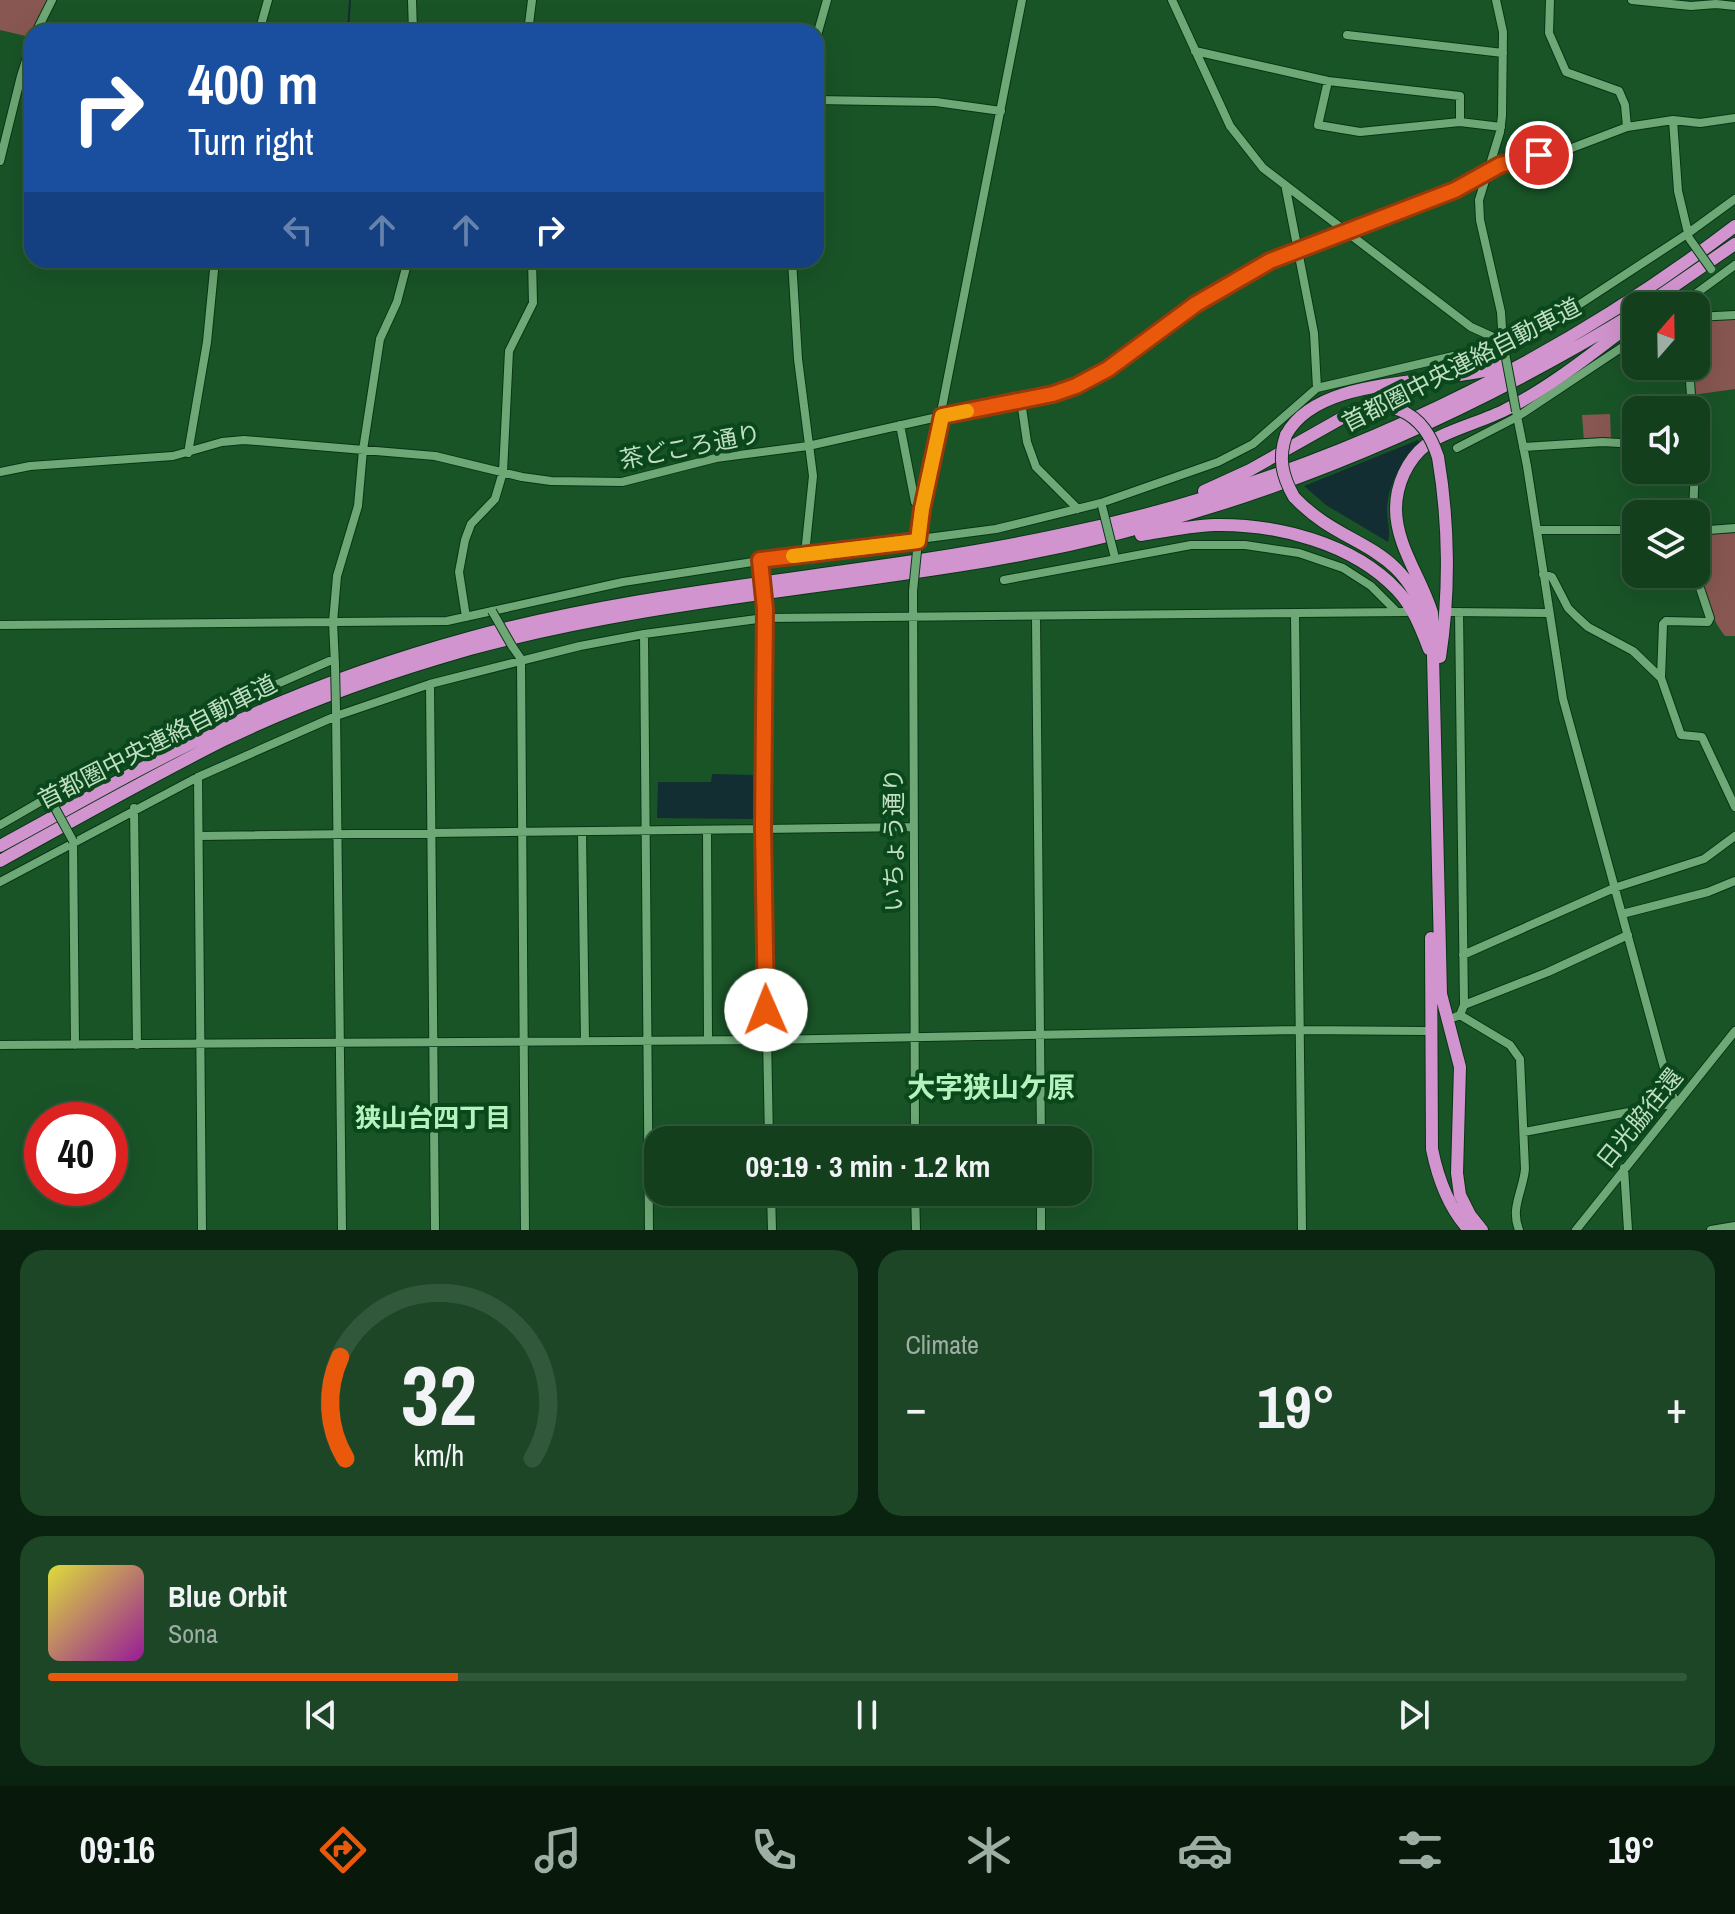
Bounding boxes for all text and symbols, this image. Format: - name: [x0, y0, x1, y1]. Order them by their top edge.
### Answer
- text: 400 m: [188, 46, 318, 121]
- icon: right: [56, 56, 160, 160]
- text: Turn right: [188, 118, 313, 166]
- pin: [1505, 121, 1573, 189]
- icon: arrive: [1517, 133, 1561, 177]
- icon: left: [276, 208, 320, 252]
- icon: ahead: [360, 208, 404, 252]
- icon: ahead: [444, 208, 488, 252]
- icon: right: [528, 208, 572, 252]
- street label: 首都圏中央連絡自動車道: [1336, 290, 1586, 438]
- north arrow: [1622, 292, 1710, 380]
- map controls: [1622, 292, 1710, 588]
- button: sound: [1622, 396, 1710, 484]
- street label: 茶どころ通り: [617, 417, 763, 475]
- button: layers: [1622, 500, 1710, 588]
- street label: 首都圏中央連絡自動車道: [32, 667, 282, 815]
- street label: いちょう通り: [877, 768, 909, 912]
- position arrow: [724, 968, 808, 1052]
- street label: 日光脇往還: [1589, 1061, 1689, 1175]
- district label: 大字狭山ケ原: [907, 1068, 1075, 1106]
- district label: 狭山台四丁目: [355, 1100, 511, 1135]
- speed limit sign: 40: [24, 1102, 128, 1206]
- text: 09:19 · 3 min · 1.2 km: [746, 1146, 990, 1186]
- text: Climate: [906, 1327, 979, 1362]
- text: 32: [401, 1339, 477, 1451]
- text: 19°: [1257, 1366, 1336, 1447]
- text: −: [906, 1377, 927, 1437]
- text: +: [1666, 1377, 1687, 1437]
- text: km/h: [413, 1436, 464, 1475]
- text: Blue Orbit: [168, 1576, 287, 1616]
- text: Sona: [168, 1616, 218, 1651]
- icon: previous: [299, 1693, 343, 1737]
- icon: pause: [845, 1693, 889, 1737]
- icon: next: [1392, 1693, 1436, 1737]
- icon: directions: [315, 1822, 371, 1878]
- icon: music: [530, 1822, 586, 1878]
- icon: phone: [746, 1822, 802, 1878]
- icon: climate: [961, 1822, 1017, 1878]
- icon: car: [1177, 1822, 1233, 1878]
- icon: filters: [1392, 1822, 1448, 1878]
- text: 09:16: [80, 1826, 155, 1874]
- text: 19°: [1608, 1826, 1655, 1874]

